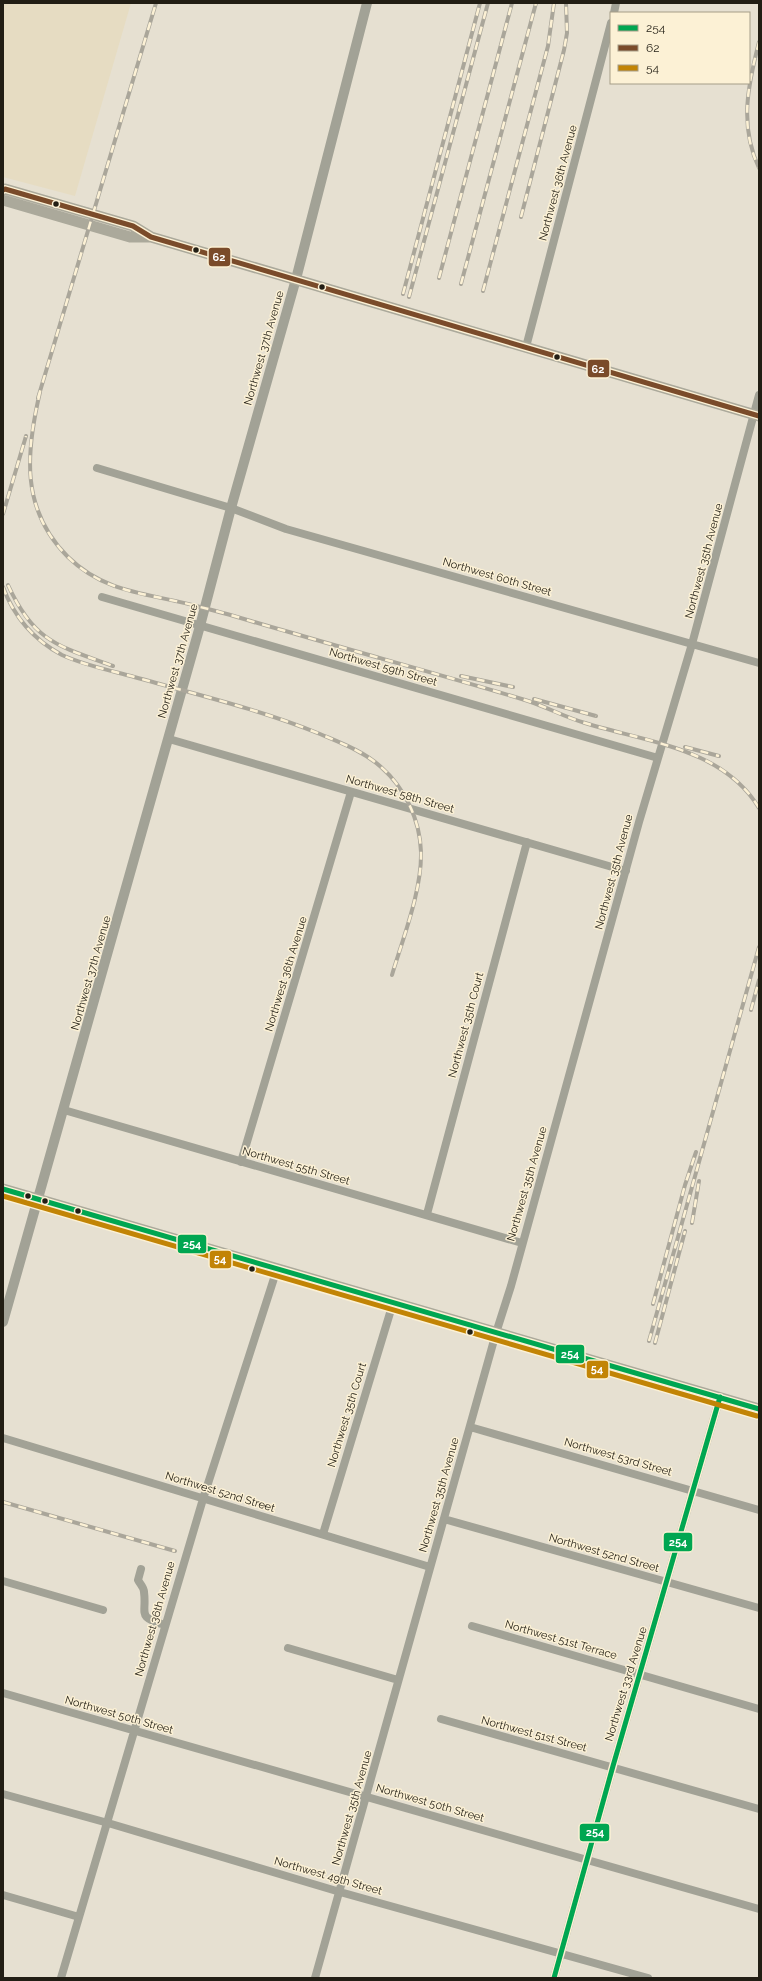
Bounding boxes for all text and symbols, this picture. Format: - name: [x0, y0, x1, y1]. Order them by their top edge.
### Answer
- legend: [610, 12, 750, 84]
- text: 254: [646, 21, 666, 35]
- text: 62: [646, 41, 660, 55]
- text: 54: [646, 61, 660, 75]
- street label: Northwest 36th Avenue: [536, 123, 580, 242]
- unlabelled marker: [51, 199, 61, 209]
- unlabelled marker: [191, 245, 201, 255]
- line badge: 62: [208, 247, 231, 267]
- text: 62: [213, 251, 225, 264]
- unlabelled marker: [317, 282, 327, 292]
- street label: Northwest 37th Avenue: [241, 289, 287, 407]
- unlabelled marker: [552, 352, 562, 362]
- line badge: 62: [587, 359, 610, 378]
- text: 62: [592, 363, 604, 376]
- street label: Northwest 35th Avenue: [682, 501, 726, 620]
- street label: Northwest 60th Street: [441, 555, 553, 599]
- street label: Northwest 37th Avenue: [155, 602, 201, 720]
- street label: Northwest 59th Street: [328, 645, 439, 689]
- street label: Northwest 58th Street: [345, 772, 456, 816]
- street label: Northwest 35th Avenue: [592, 812, 636, 931]
- street label: Northwest 37th Avenue: [68, 914, 114, 1032]
- street label: Northwest 36th Avenue: [262, 914, 310, 1033]
- street label: Northwest 35th Court: [446, 971, 486, 1079]
- street label: Northwest 35th Avenue: [504, 1125, 550, 1243]
- street label: Northwest 55th Street: [241, 1144, 352, 1188]
- unlabelled marker: [23, 1191, 33, 1201]
- unlabelled marker: [40, 1196, 50, 1206]
- unlabelled marker: [73, 1206, 83, 1216]
- line badge: 254: [177, 1234, 207, 1254]
- text: 254: [183, 1238, 201, 1251]
- line badge: 54: [209, 1250, 232, 1269]
- text: 54: [214, 1253, 226, 1266]
- unlabelled marker: [247, 1264, 257, 1274]
- unlabelled marker: [465, 1327, 475, 1337]
- line badge: 254: [555, 1344, 585, 1364]
- text: 254: [561, 1348, 579, 1361]
- line badge: 54: [586, 1360, 609, 1379]
- street label: Northwest 35th Court: [325, 1361, 369, 1469]
- text: 54: [591, 1363, 603, 1376]
- street label: Northwest 53rd Street: [563, 1435, 674, 1479]
- street label: Northwest 35th Avenue: [416, 1436, 462, 1554]
- street label: Northwest 52nd Street: [164, 1469, 277, 1515]
- street label: Northwest 52nd Street: [547, 1531, 661, 1575]
- line badge: 254: [663, 1532, 693, 1552]
- text: 254: [669, 1536, 687, 1549]
- street label: Northwest 36th Avenue: [132, 1559, 178, 1678]
- street label: Northwest 51st Terrace: [503, 1618, 619, 1662]
- street label: Northwest 33rd Avenue: [602, 1625, 650, 1743]
- street label: Northwest 50th Street: [63, 1693, 175, 1737]
- street label: Northwest 51st Street: [480, 1714, 589, 1754]
- street label: Northwest 35th Avenue: [329, 1749, 375, 1867]
- street label: Northwest 50th Street: [374, 1781, 486, 1825]
- line badge: 254: [579, 1823, 610, 1842]
- text: 254: [586, 1826, 604, 1839]
- street label: Northwest 49th Street: [273, 1854, 384, 1898]

